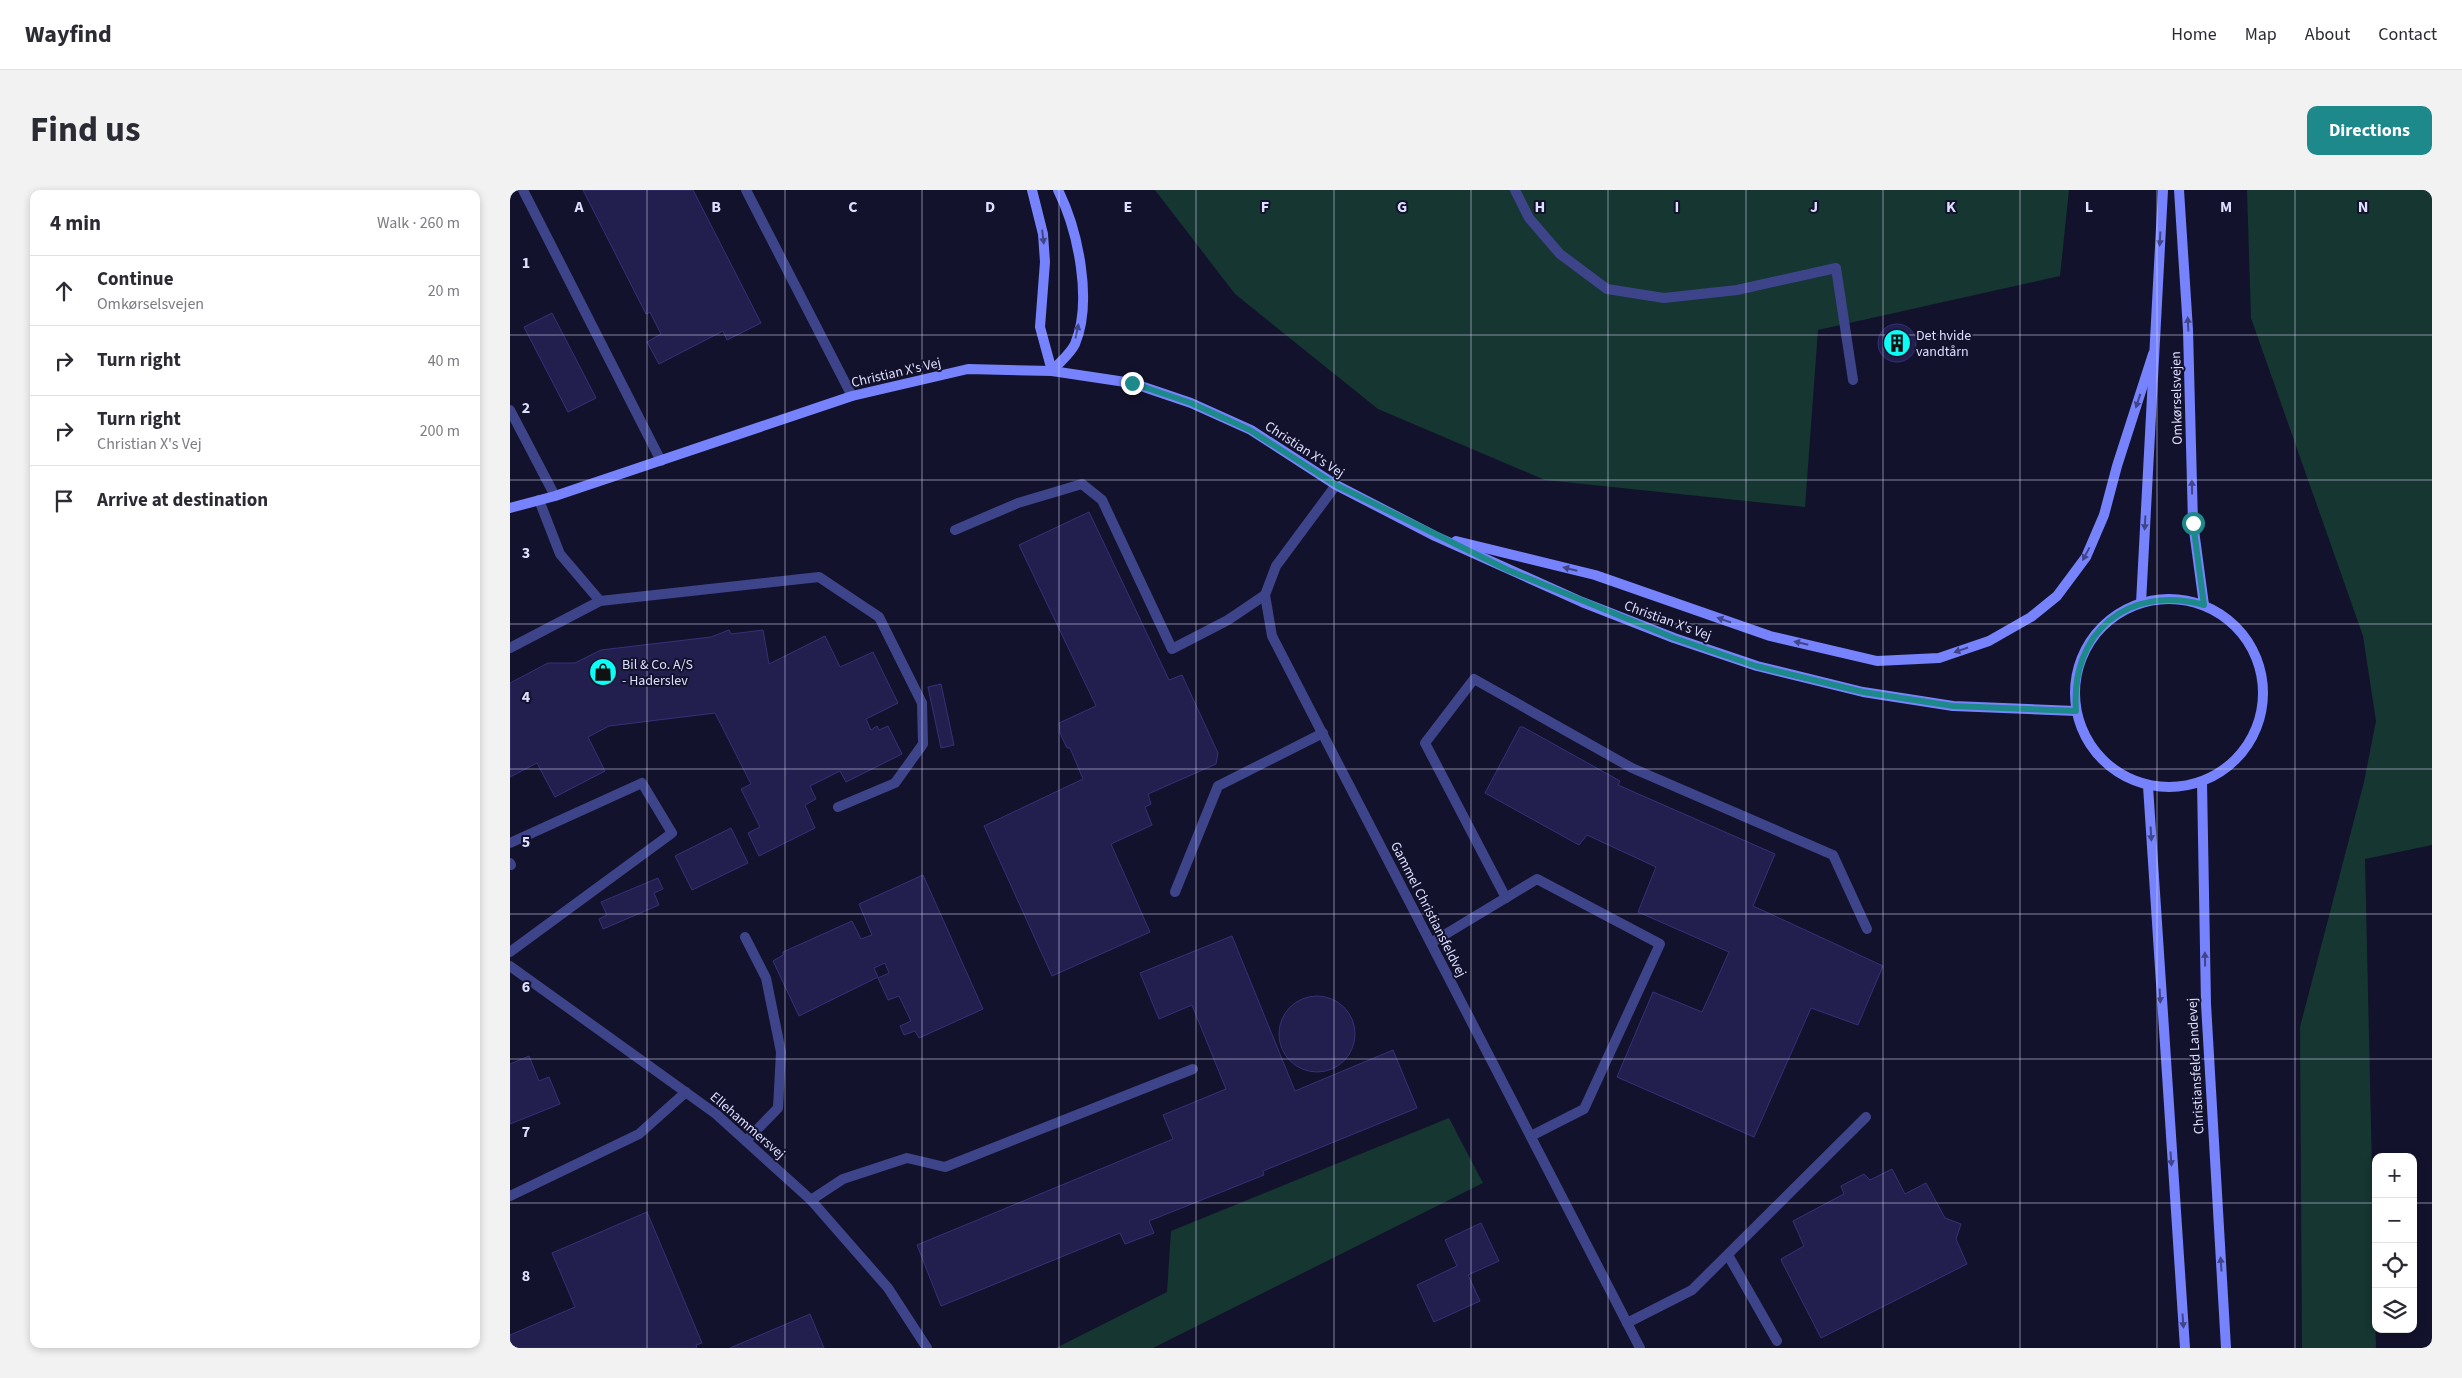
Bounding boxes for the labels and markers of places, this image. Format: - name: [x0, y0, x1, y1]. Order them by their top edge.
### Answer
- place label: Det hvide vandtårn: [1916, 326, 1971, 362]
- building icon: Det hvide vandtårn: [1882, 328, 1912, 358]
- place label: Bil & Co. A/S - Haderslev: [622, 655, 693, 691]
- shop icon: Bil & Co. A/S - Haderslev: [588, 657, 618, 687]

